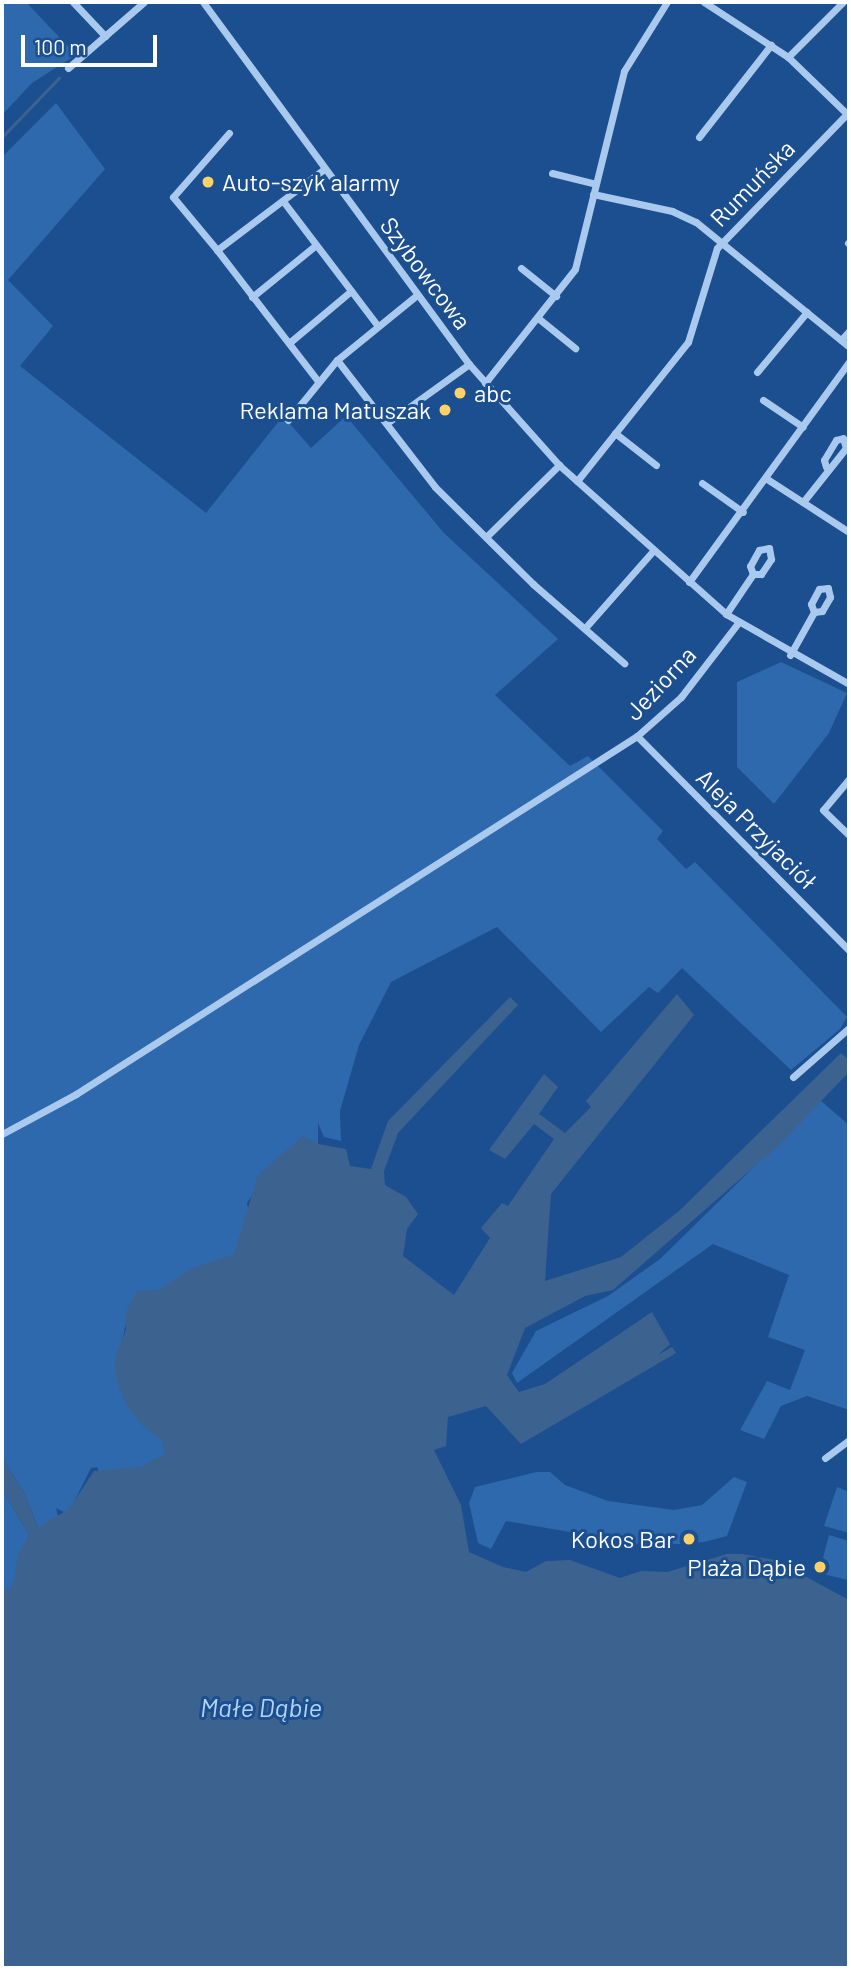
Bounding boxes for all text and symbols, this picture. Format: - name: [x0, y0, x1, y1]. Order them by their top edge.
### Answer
- scale bar: [24, 21, 161, 65]
- text: 100 m: [34, 34, 87, 59]
- street label: Rumuńska: [704, 134, 800, 232]
- place label: Auto-szyk alarmy: [222, 168, 400, 196]
- marker: Auto-szyk alarmy: [200, 174, 216, 190]
- street label: Szybowcowa: [375, 211, 477, 335]
- place label: abc: [474, 379, 512, 407]
- marker: abc: [452, 385, 468, 401]
- place label: Reklama Matuszak: [239, 396, 431, 424]
- marker: Reklama Matuszak: [437, 402, 453, 418]
- street label: Jeziorna: [619, 640, 701, 726]
- street label: Aleja Przyjaciół: [691, 763, 823, 895]
- place label: Kokos Bar: [571, 1525, 675, 1553]
- marker: Kokos Bar: [681, 1531, 697, 1547]
- place label: Plaża Dąbie: [687, 1553, 806, 1581]
- marker: Plaża Dąbie: [812, 1559, 828, 1575]
- water label: Małe Dąbie: [200, 1691, 322, 1723]

